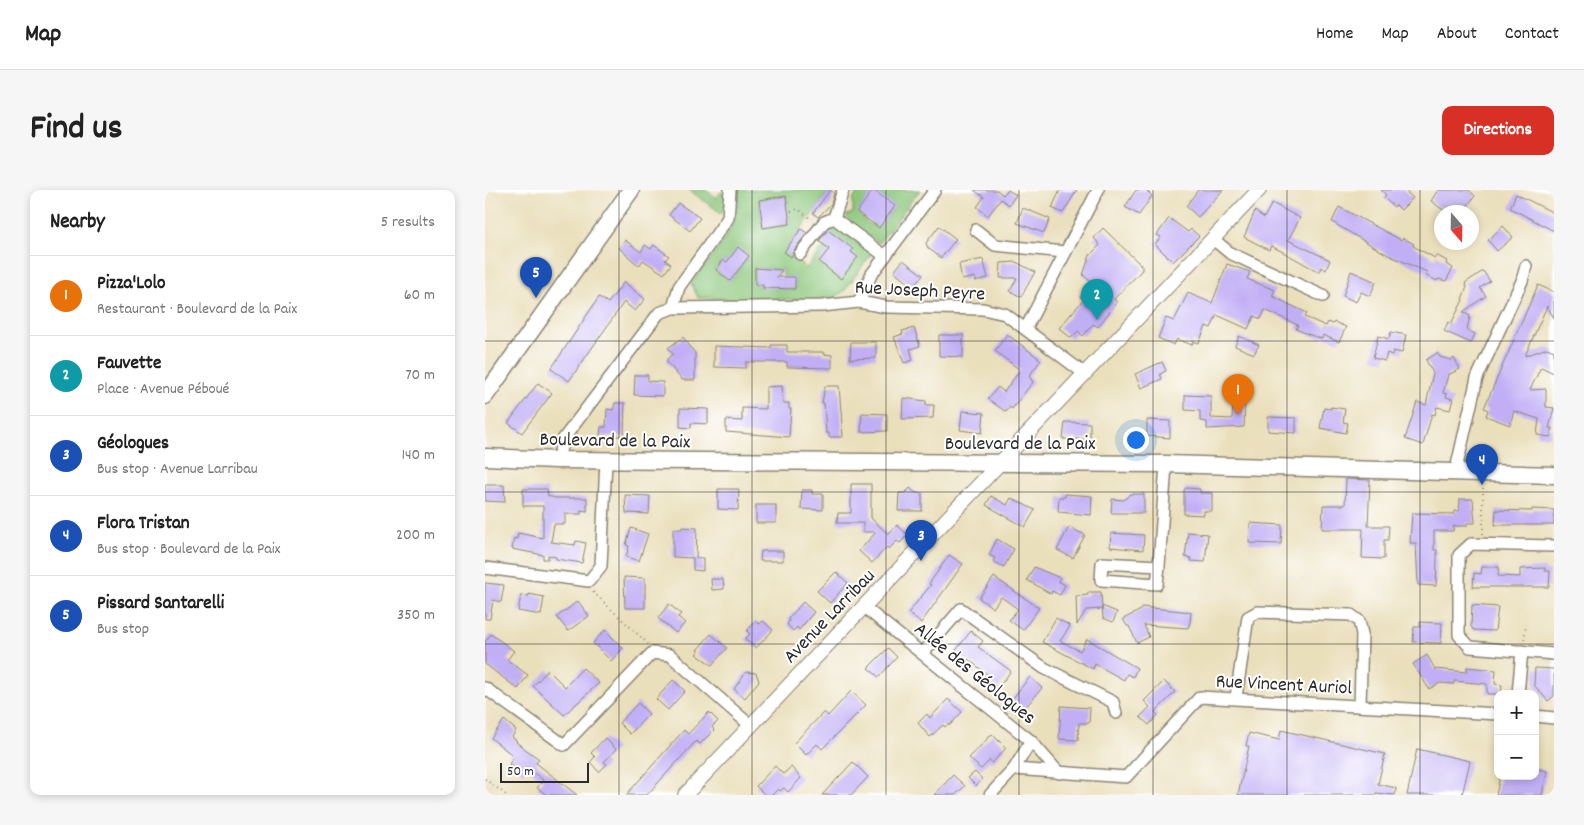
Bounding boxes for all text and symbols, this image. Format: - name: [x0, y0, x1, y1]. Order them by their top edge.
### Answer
- text: Map: [25, 18, 61, 52]
- text: Home: [1316, 22, 1353, 47]
- text: Map: [1381, 22, 1409, 47]
- text: About: [1437, 22, 1477, 47]
- text: Contact: [1505, 22, 1559, 47]
- text: Find us: [30, 105, 122, 155]
- button: Directions: [1442, 106, 1554, 155]
- north arrow: [1434, 205, 1479, 250]
- text: Nearby: [50, 208, 105, 238]
- text: 5 results: [381, 211, 435, 234]
- pin: 5: [520, 257, 552, 298]
- text: Pizza'Lolo: [97, 271, 165, 298]
- street label: Rue Joseph Peyre: [854, 275, 986, 309]
- pin: 2: [1081, 279, 1113, 320]
- text: 1: [64, 284, 68, 307]
- text: 60 m: [404, 284, 435, 307]
- text: Restaurant · Boulevard de la Paix: [97, 298, 297, 321]
- text: Fauvette: [97, 351, 161, 378]
- text: 2: [63, 364, 70, 387]
- text: 70 m: [405, 364, 435, 387]
- pin: 1: [1222, 374, 1254, 415]
- text: Place · Avenue Péboué: [97, 378, 229, 401]
- street label: Boulevard de la Paix: [539, 427, 691, 457]
- your location: [1123, 427, 1149, 453]
- text: Géologues: [97, 431, 169, 458]
- street label: Boulevard de la Paix: [945, 431, 1096, 459]
- text: 3: [62, 444, 70, 467]
- text: 140 m: [401, 444, 435, 467]
- pin: 4: [1466, 444, 1498, 485]
- text: Bus stop · Avenue Larribau: [97, 458, 258, 481]
- text: Flora Tristan: [97, 511, 190, 538]
- pin: 3: [905, 520, 937, 561]
- text: 4: [63, 524, 69, 547]
- text: 200 m: [396, 524, 435, 547]
- text: Bus stop · Boulevard de la Paix: [97, 538, 281, 561]
- street label: Avenue Larribau: [778, 563, 883, 671]
- text: Pissard Santarelli: [97, 591, 224, 618]
- text: 5: [62, 604, 70, 627]
- text: 350 m: [397, 604, 435, 627]
- street label: Allée des Géologues: [907, 616, 1041, 732]
- text: Bus stop: [97, 618, 149, 641]
- street label: Rue Vincent Auriol: [1215, 668, 1353, 704]
- map controls: [1494, 690, 1539, 780]
- button: +: [1494, 690, 1539, 735]
- button: −: [1494, 735, 1539, 780]
- scale bar: [500, 760, 589, 783]
- text: 50 m: [507, 762, 534, 782]

